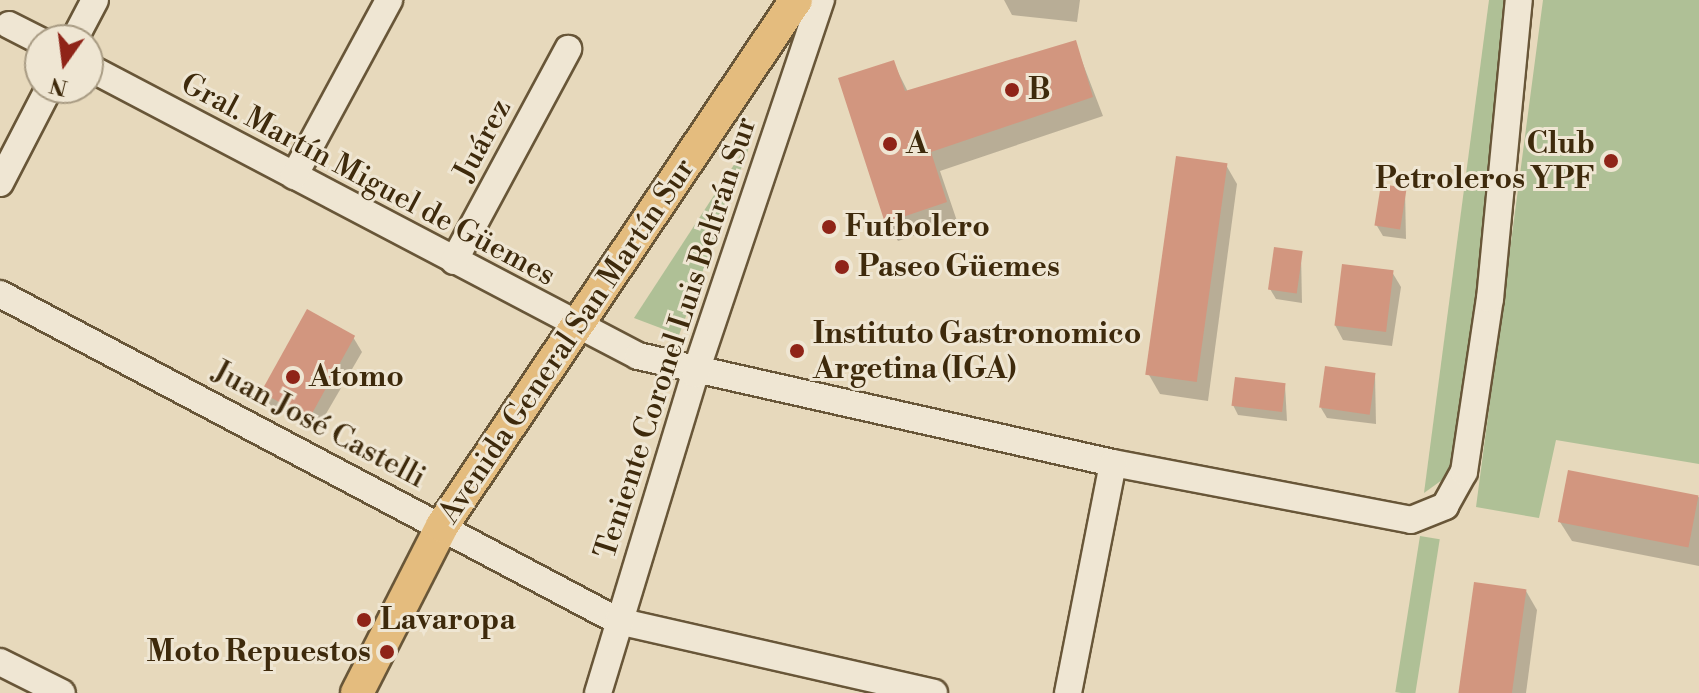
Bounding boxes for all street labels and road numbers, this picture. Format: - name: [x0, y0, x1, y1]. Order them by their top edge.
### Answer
- street label: Gral. Martín Miguel de Güemes: [175, 66, 561, 294]
- street label: Juárez: [447, 93, 519, 187]
- street label: Teniente Coronel Luis Beltrán Sur: [587, 113, 765, 563]
- street label: Avenida General San Martín Sur: [431, 152, 703, 530]
- street label: Juan José Castelli: [206, 354, 432, 496]

